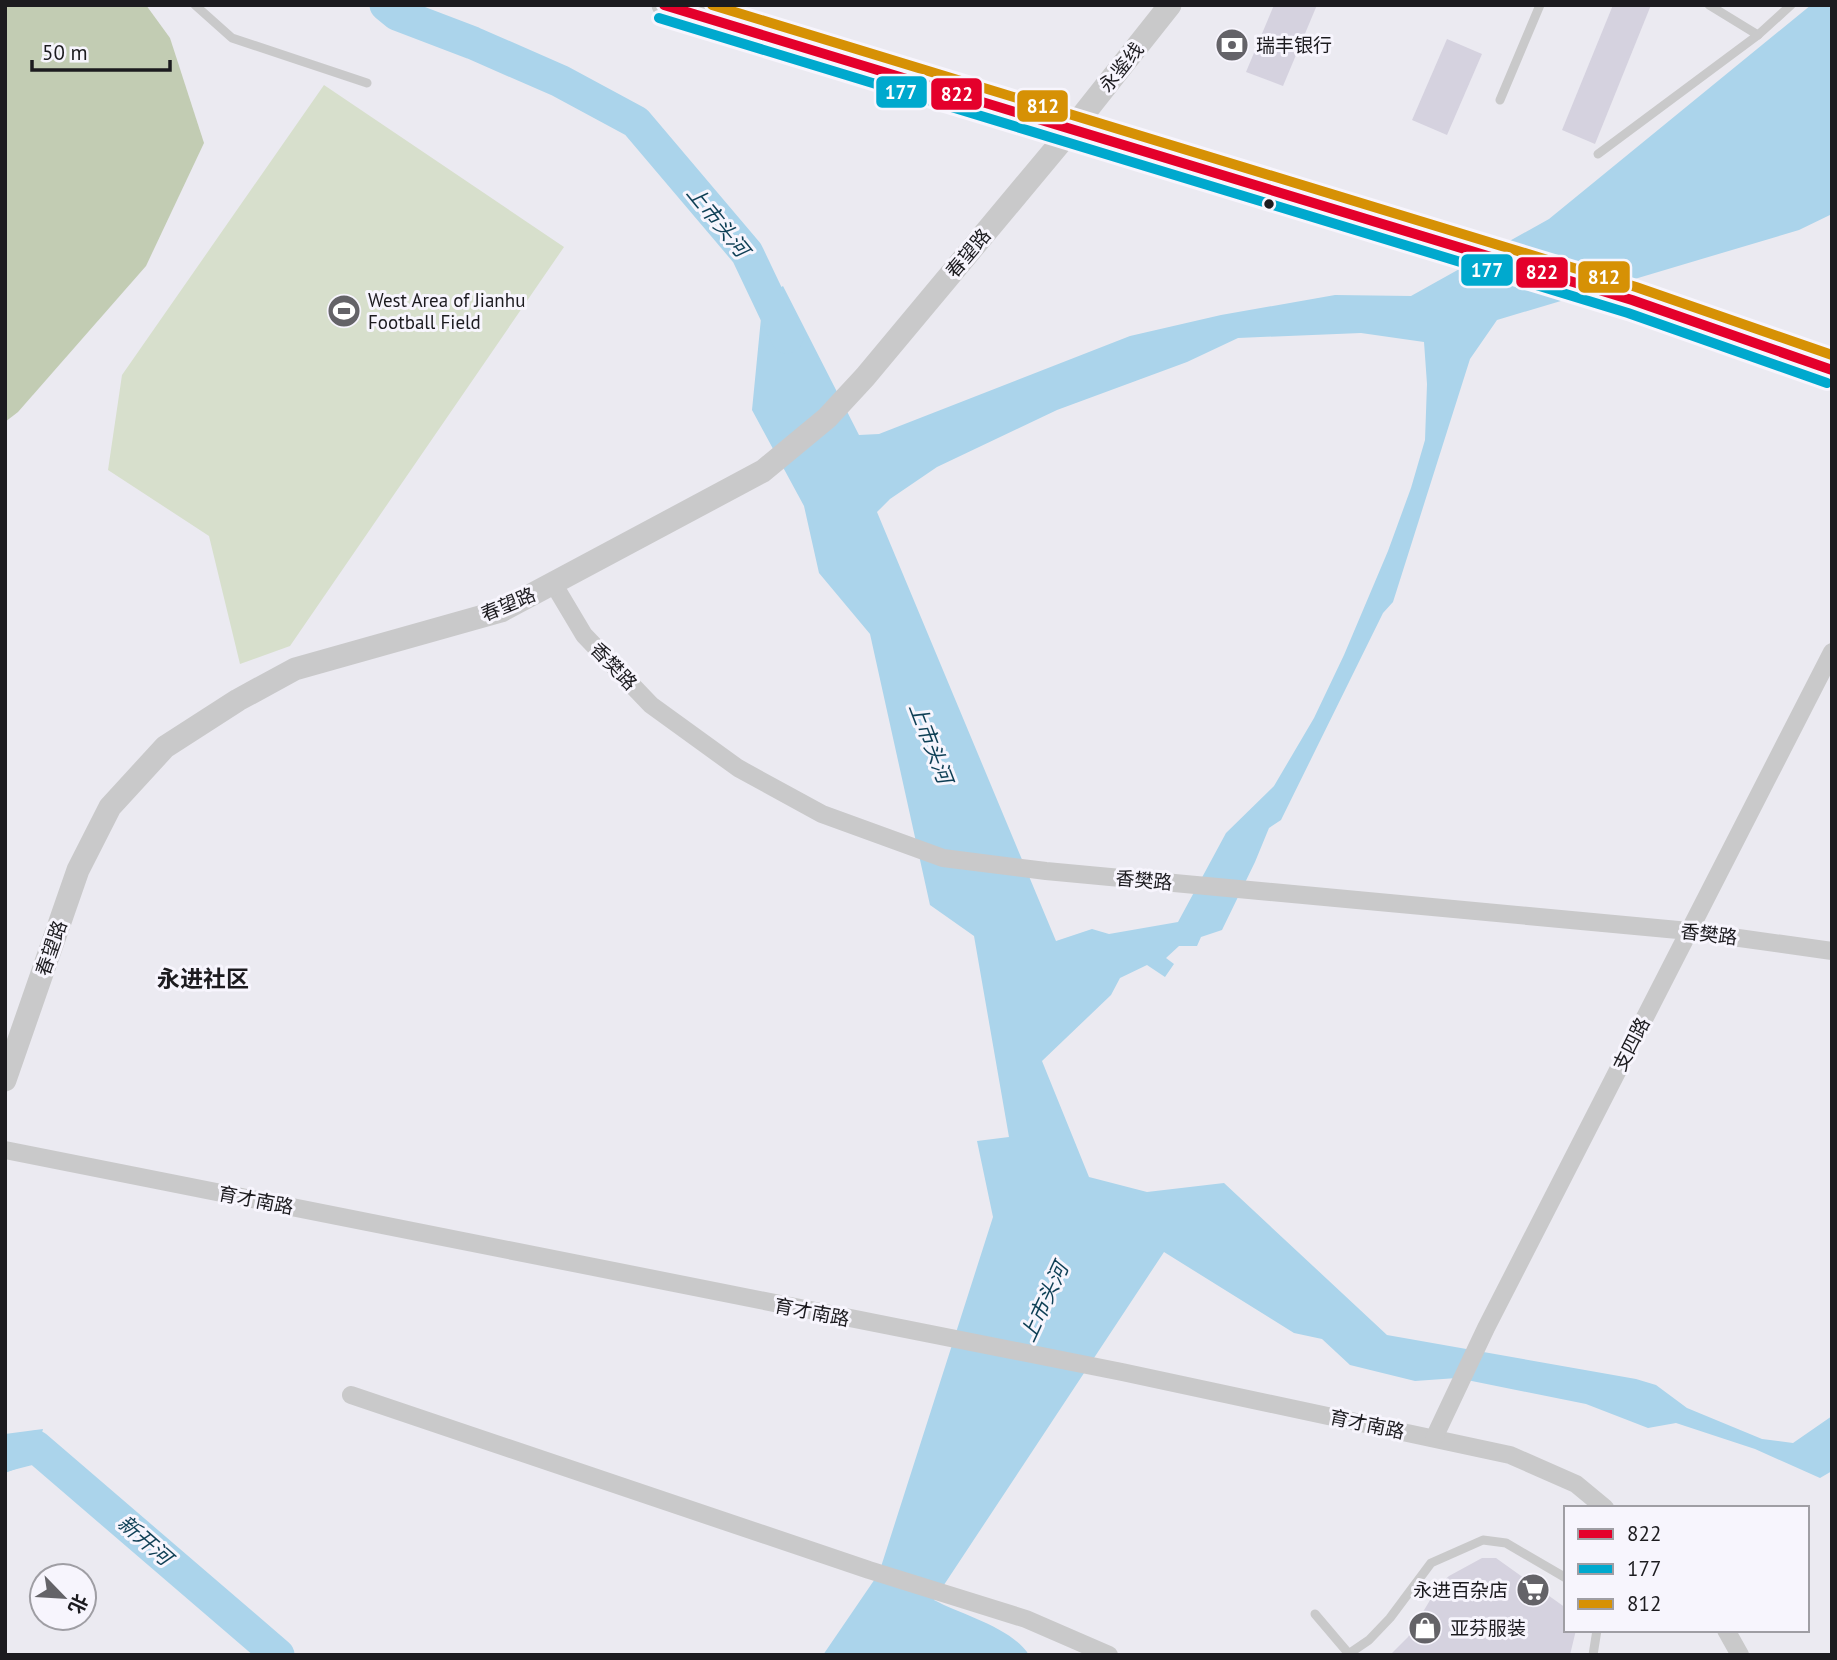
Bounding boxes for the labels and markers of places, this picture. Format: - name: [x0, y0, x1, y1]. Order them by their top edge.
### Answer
- bank icon: 瑞丰银行: [1213, 26, 1251, 64]
- place label: 瑞丰银行: [1256, 33, 1332, 57]
- unlabelled marker: [1262, 197, 1276, 211]
- place label: West Area of Jianhu Football Field: [368, 288, 525, 334]
- sports icon: West Area of Jianhu Football Field: [325, 292, 363, 330]
- supermarket icon: 永进百杂店: [1514, 1571, 1552, 1609]
- place label: 永进百杂店: [1413, 1578, 1508, 1602]
- shop icon: 亚芬服装: [1406, 1609, 1444, 1647]
- place label: 亚芬服装: [1450, 1616, 1526, 1640]

